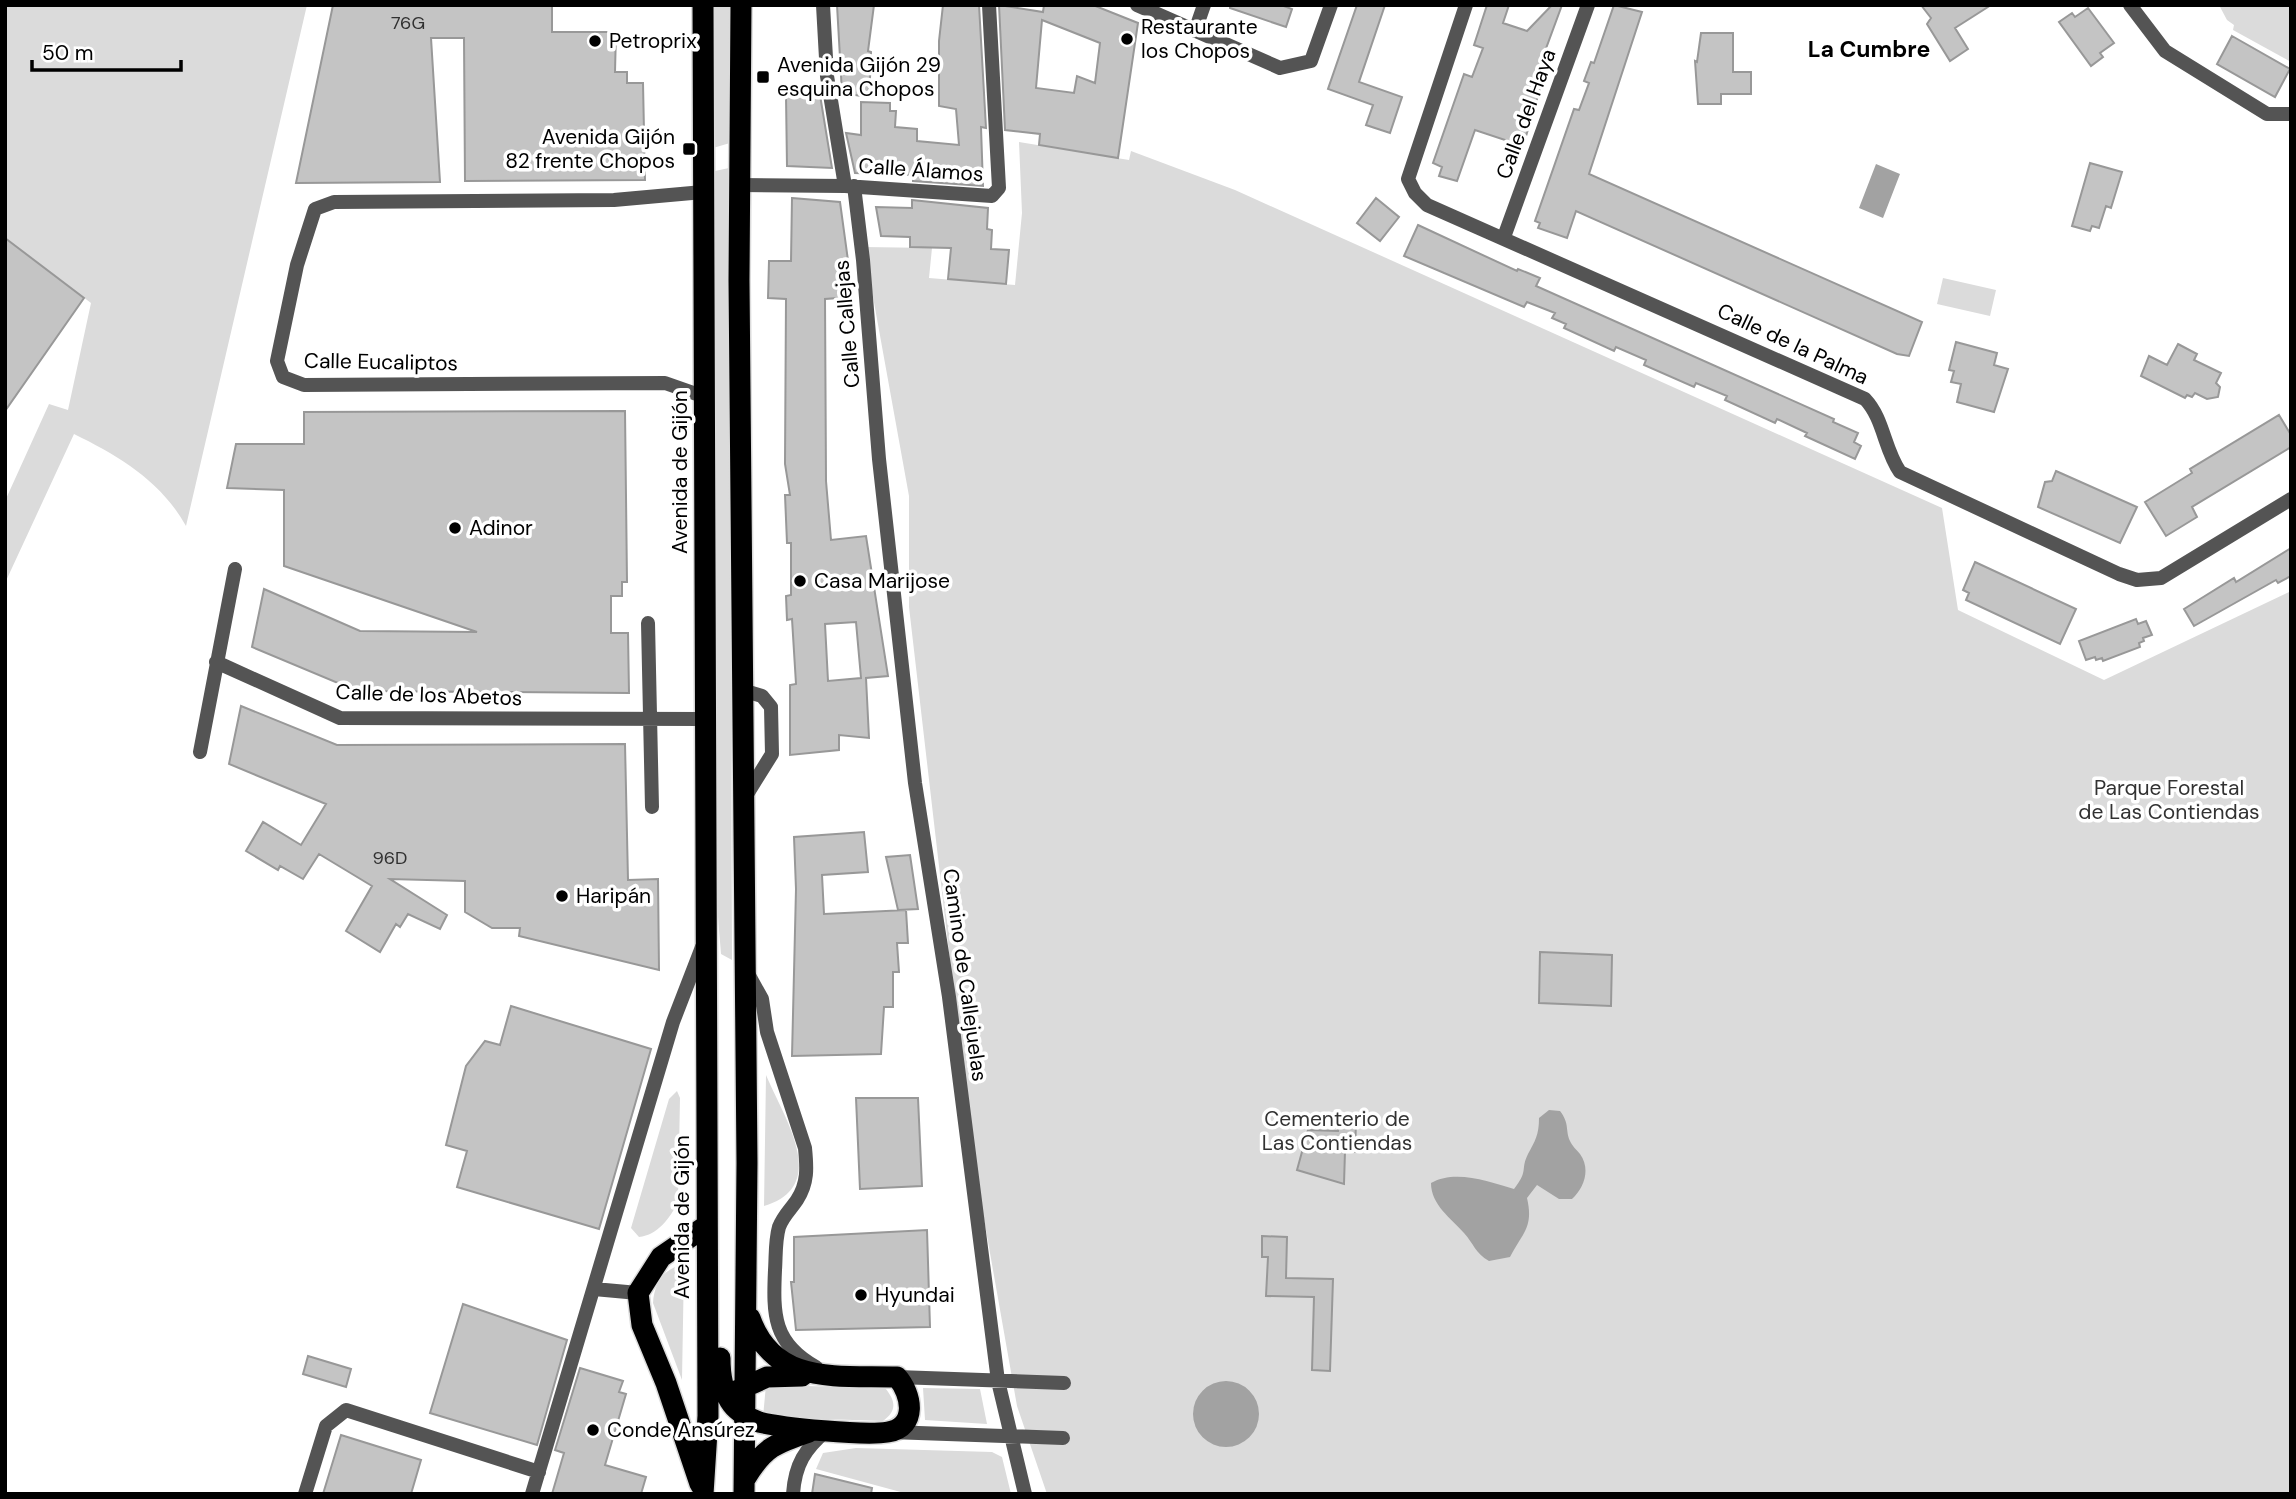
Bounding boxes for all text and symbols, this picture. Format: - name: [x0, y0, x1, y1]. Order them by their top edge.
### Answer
- house number: 76G: [391, 11, 425, 35]
- place label: Restaurante los Chopos: [1141, 13, 1258, 65]
- place label: Petroprix: [609, 27, 697, 55]
- scale bar: [32, 28, 180, 72]
- marker: Restaurante los Chopos: [1119, 31, 1135, 47]
- marker: Petroprix: [587, 33, 603, 49]
- district label: La Cumbre: [1808, 34, 1930, 64]
- text: 50 m: [42, 39, 93, 67]
- street label: Calle del Haya: [1489, 45, 1563, 183]
- place label: Avenida Gijón 29 esquina Chopos: [777, 51, 941, 103]
- marker: Avenida Gijón 29 esquina Chopos: [755, 69, 771, 85]
- place label: Avenida Gijón 82 frente Chopos: [505, 123, 675, 175]
- marker: Avenida Gijón 82 frente Chopos: [681, 141, 697, 157]
- street label: Calle Álamos: [858, 152, 984, 188]
- street label: Calle Callejas: [827, 259, 867, 389]
- street label: Calle de la Palma: [1713, 297, 1873, 391]
- street label: Calle Eucaliptos: [304, 347, 458, 377]
- street label: Avenida de Gijón: [666, 390, 694, 554]
- place label: Adinor: [469, 514, 533, 542]
- marker: Adinor: [447, 520, 463, 536]
- place label: Casa Marijose: [814, 567, 950, 595]
- marker: Casa Marijose: [792, 573, 808, 589]
- street label: Calle de los Abetos: [335, 678, 523, 712]
- park label: Parque Forestal de Las Contiendas: [2078, 774, 2260, 826]
- house number: 96D: [373, 846, 408, 870]
- street label: Camino de Callejuelas: [936, 867, 994, 1083]
- place label: Haripán: [576, 882, 651, 910]
- marker: Haripán: [554, 888, 570, 904]
- park label: Cementerio de Las Contiendas: [1262, 1105, 1412, 1157]
- street label: Avenida de Gijón: [668, 1135, 696, 1299]
- place label: Hyundai: [875, 1281, 955, 1309]
- marker: Hyundai: [853, 1287, 869, 1303]
- place label: Conde Ansúrez: [607, 1416, 755, 1444]
- marker: Conde Ansúrez: [585, 1422, 601, 1438]

